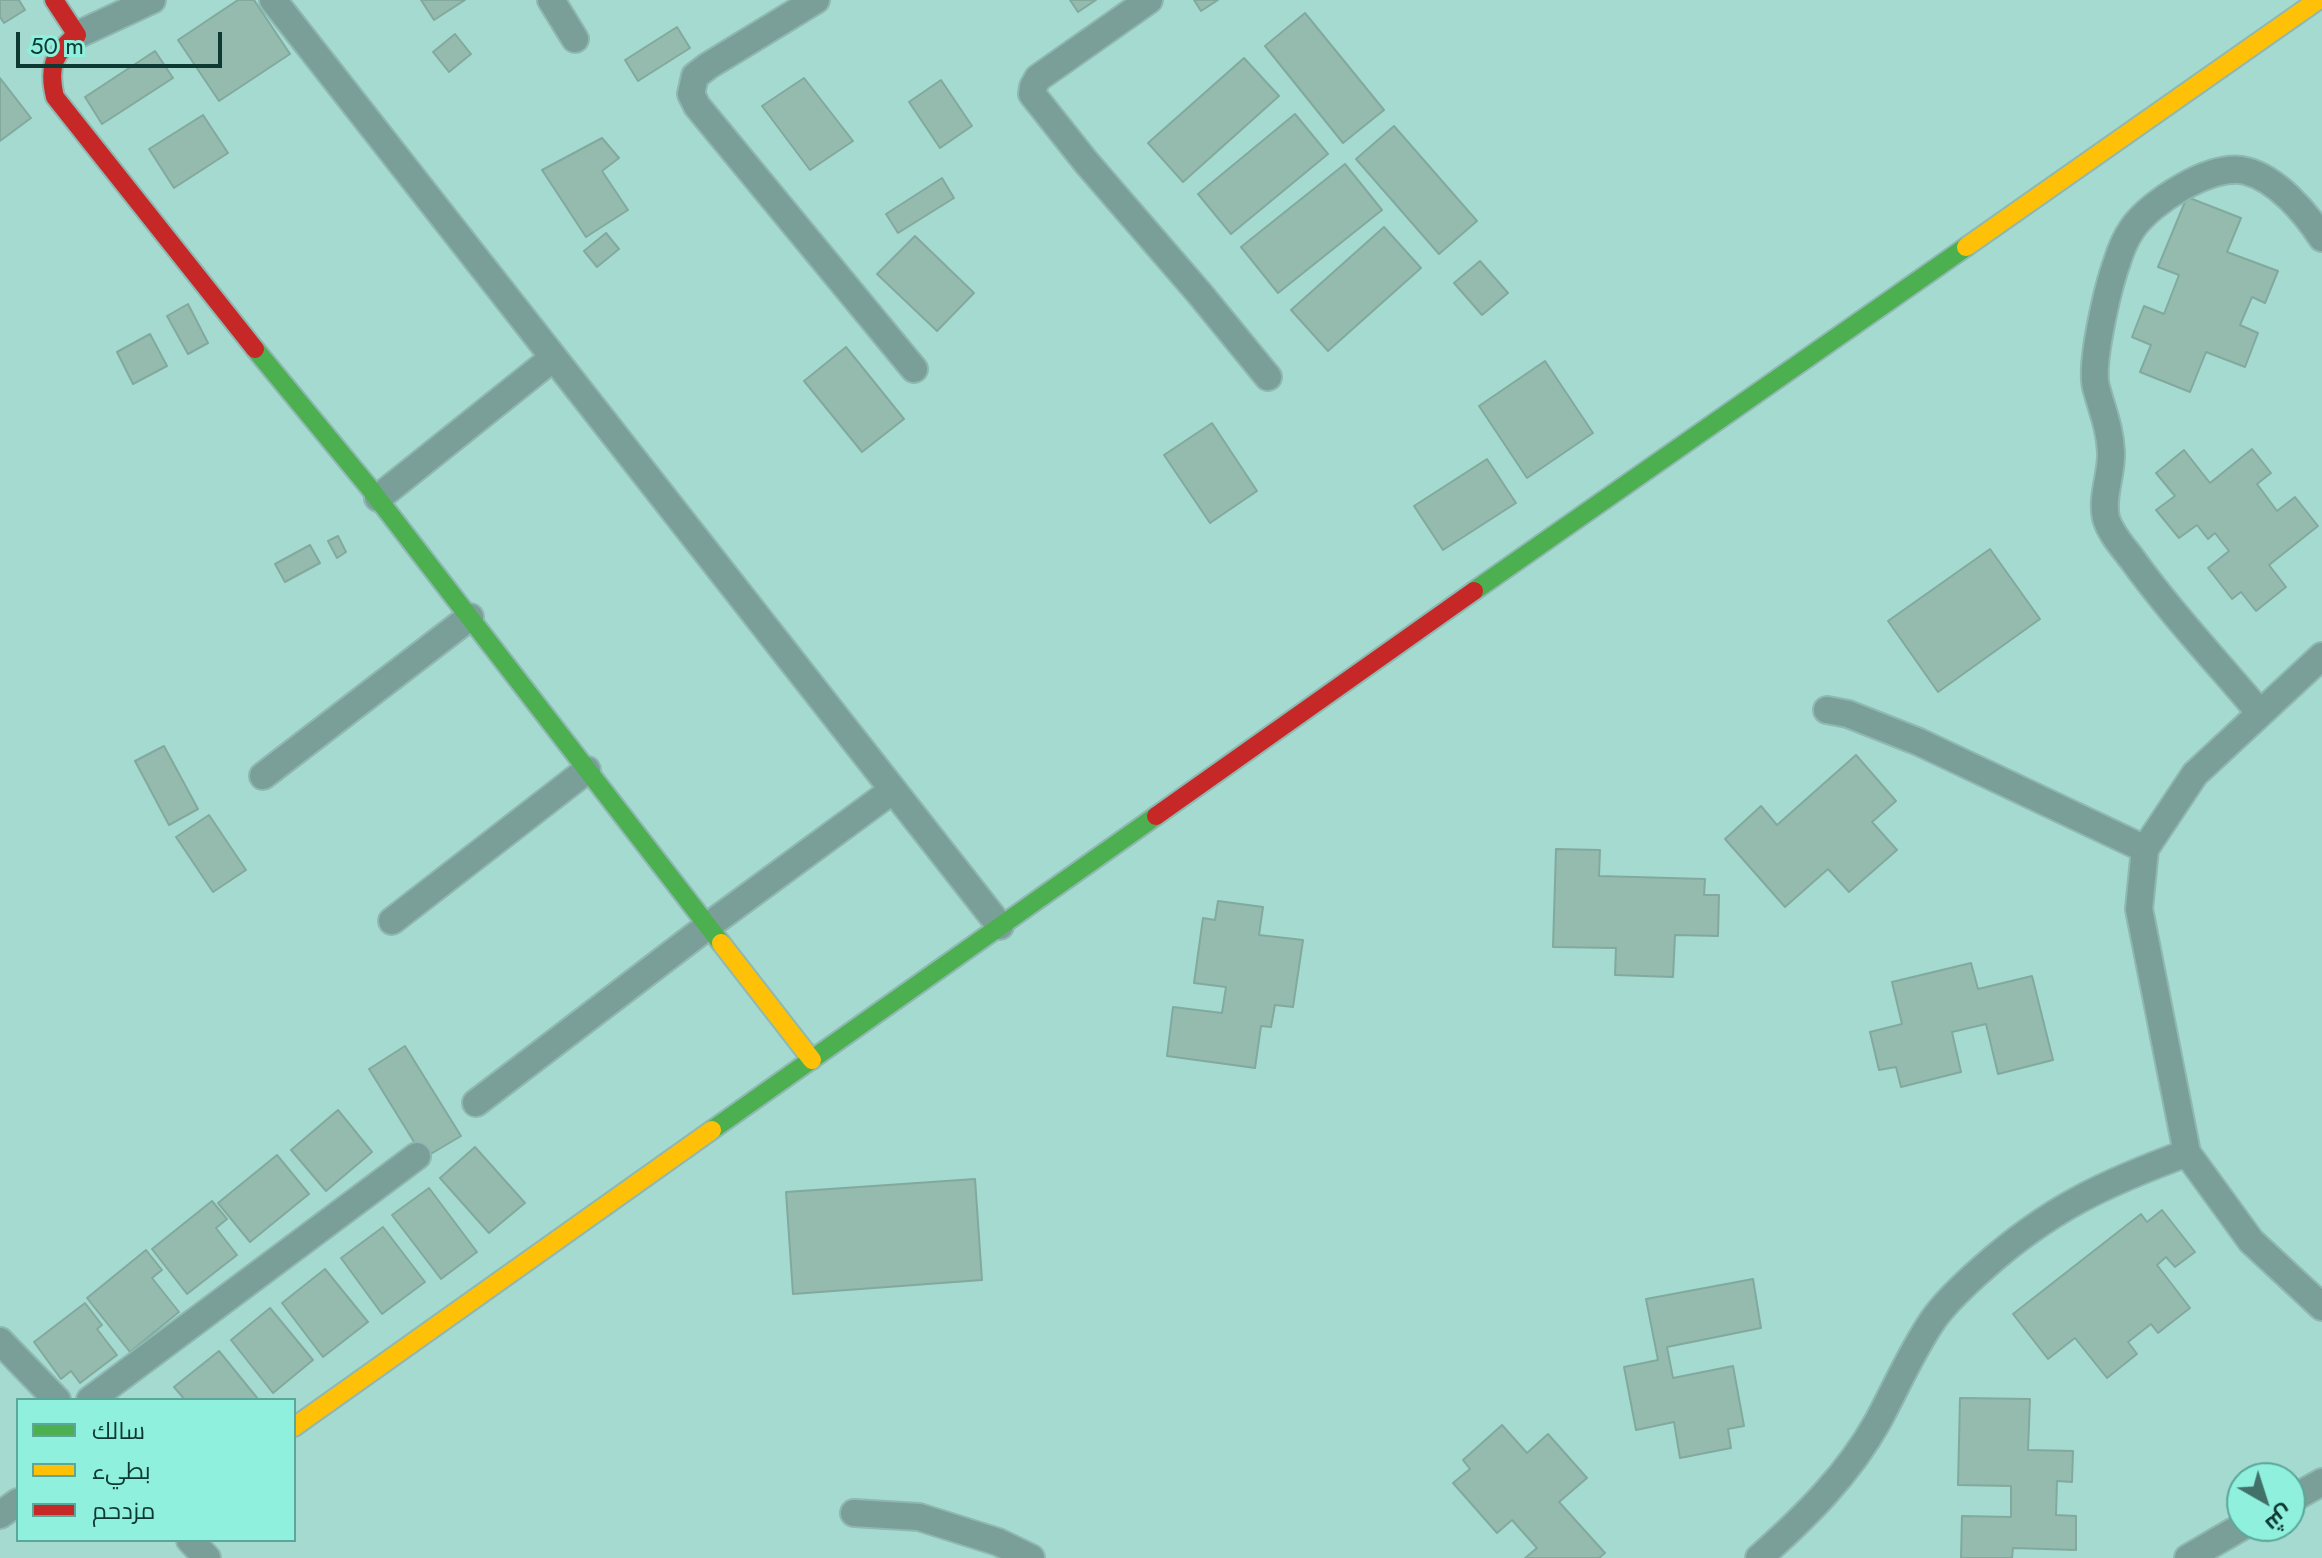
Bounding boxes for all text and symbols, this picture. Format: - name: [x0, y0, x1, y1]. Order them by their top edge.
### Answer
- scale bar: [20, 16, 226, 66]
- text: 50 m: [30, 28, 84, 63]
- legend: [16, 1398, 296, 1542]
- text: سالك: [92, 1413, 145, 1448]
- text: بطيء: [92, 1453, 151, 1488]
- north arrow: [2226, 1462, 2306, 1542]
- text: مزدحم: [92, 1493, 155, 1528]
- text: ش: [2259, 1498, 2301, 1540]

